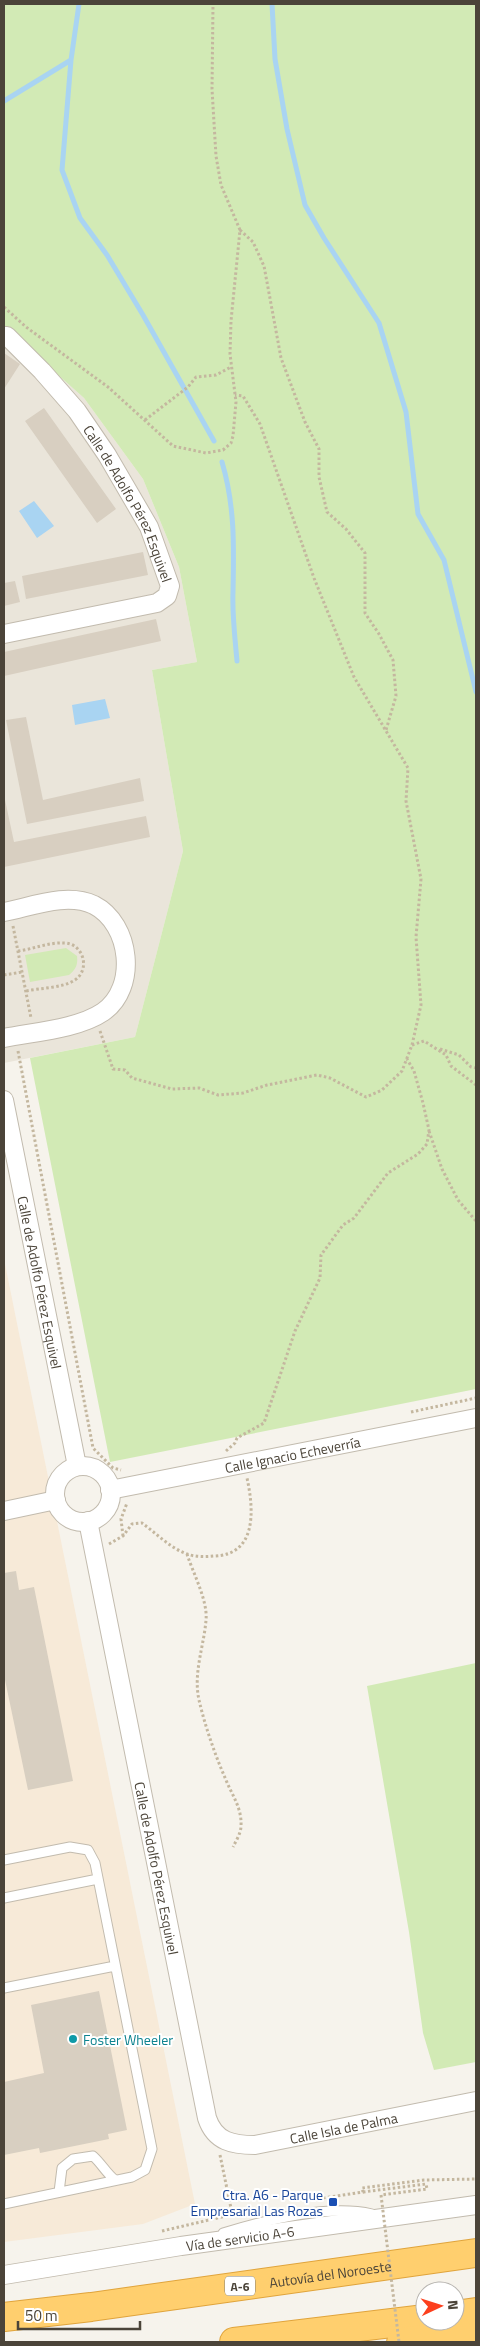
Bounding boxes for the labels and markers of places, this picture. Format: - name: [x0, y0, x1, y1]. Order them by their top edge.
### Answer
- place label: Foster Wheeler: [83, 2029, 173, 2050]
- marker: Foster Wheeler: [67, 2033, 79, 2045]
- place label: Ctra. A6 - Parque Empresarial Las Rozas: [191, 2184, 323, 2221]
- marker: Ctra. A6 - Parque Empresarial Las Rozas: [327, 2196, 339, 2208]

